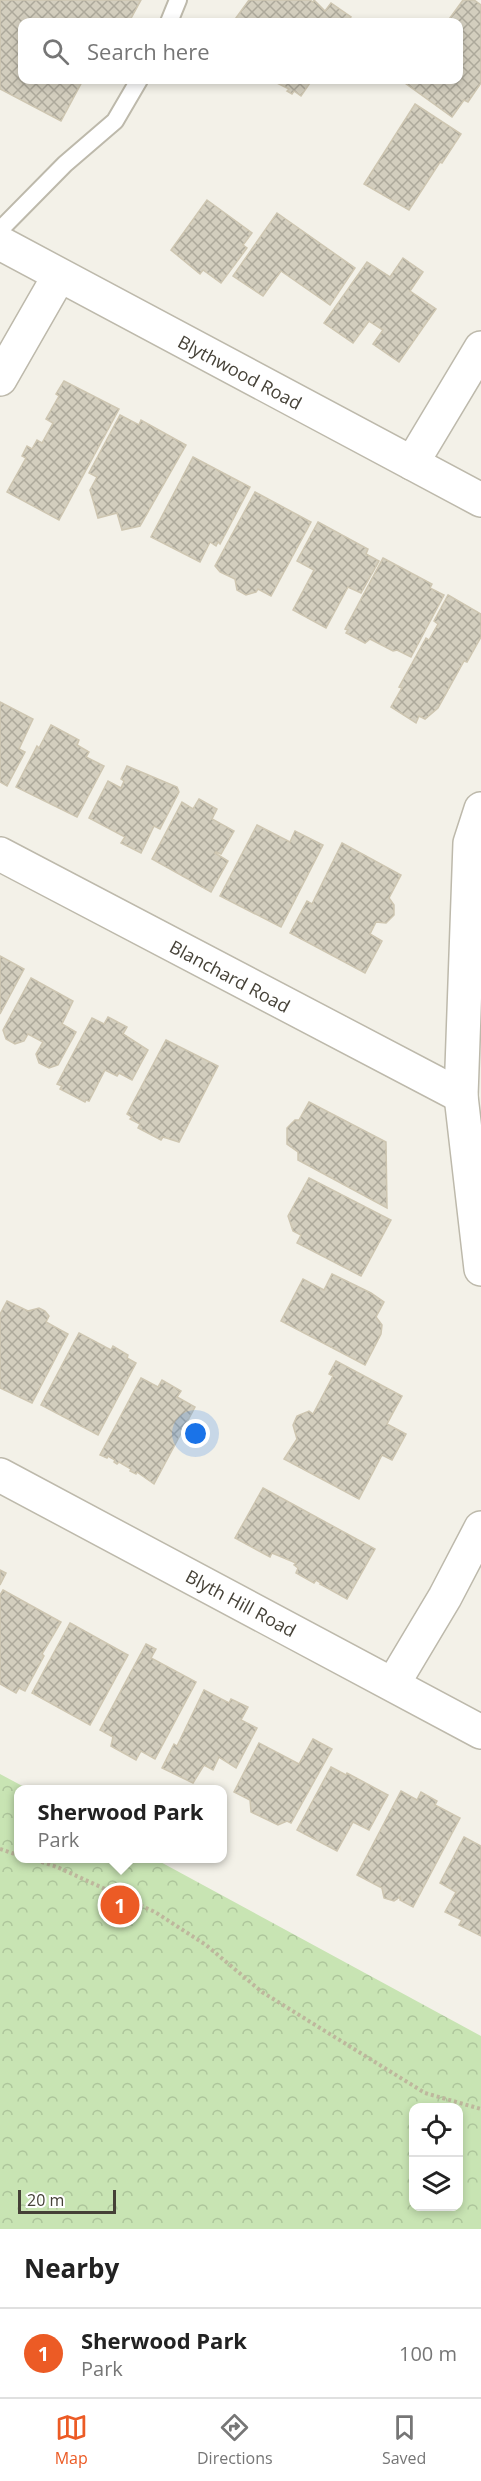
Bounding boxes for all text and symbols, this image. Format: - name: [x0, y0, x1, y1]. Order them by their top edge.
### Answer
- search box: [18, 18, 463, 84]
- icon: search: [39, 35, 72, 68]
- text: Search here: [87, 36, 210, 66]
- street label: Blythwood Road: [174, 329, 306, 415]
- street label: Blanchard Road: [166, 934, 294, 1018]
- your location: [181, 1419, 210, 1448]
- street label: Blyth Hill Road: [182, 1564, 300, 1642]
- popup: [14, 1785, 227, 1863]
- text: Sherwood Park: [37, 1796, 204, 1826]
- text: Park: [37, 1826, 79, 1853]
- pin: 1: [100, 1882, 140, 1928]
- map controls: [409, 2103, 463, 2211]
- button: locate: [409, 2103, 463, 2157]
- button: layers: [409, 2157, 463, 2211]
- scale bar: [18, 2187, 116, 2214]
- text: 20 m: [27, 2189, 64, 2211]
- text: Nearby: [24, 2250, 119, 2286]
- text: Sherwood Park: [81, 2325, 247, 2355]
- text: 1: [38, 2340, 49, 2367]
- text: 100 m: [399, 2340, 457, 2367]
- text: Park: [81, 2355, 123, 2382]
- tab: Map: [55, 2411, 88, 2469]
- tab: Directions: [197, 2411, 273, 2469]
- tab: Saved: [382, 2411, 426, 2469]

